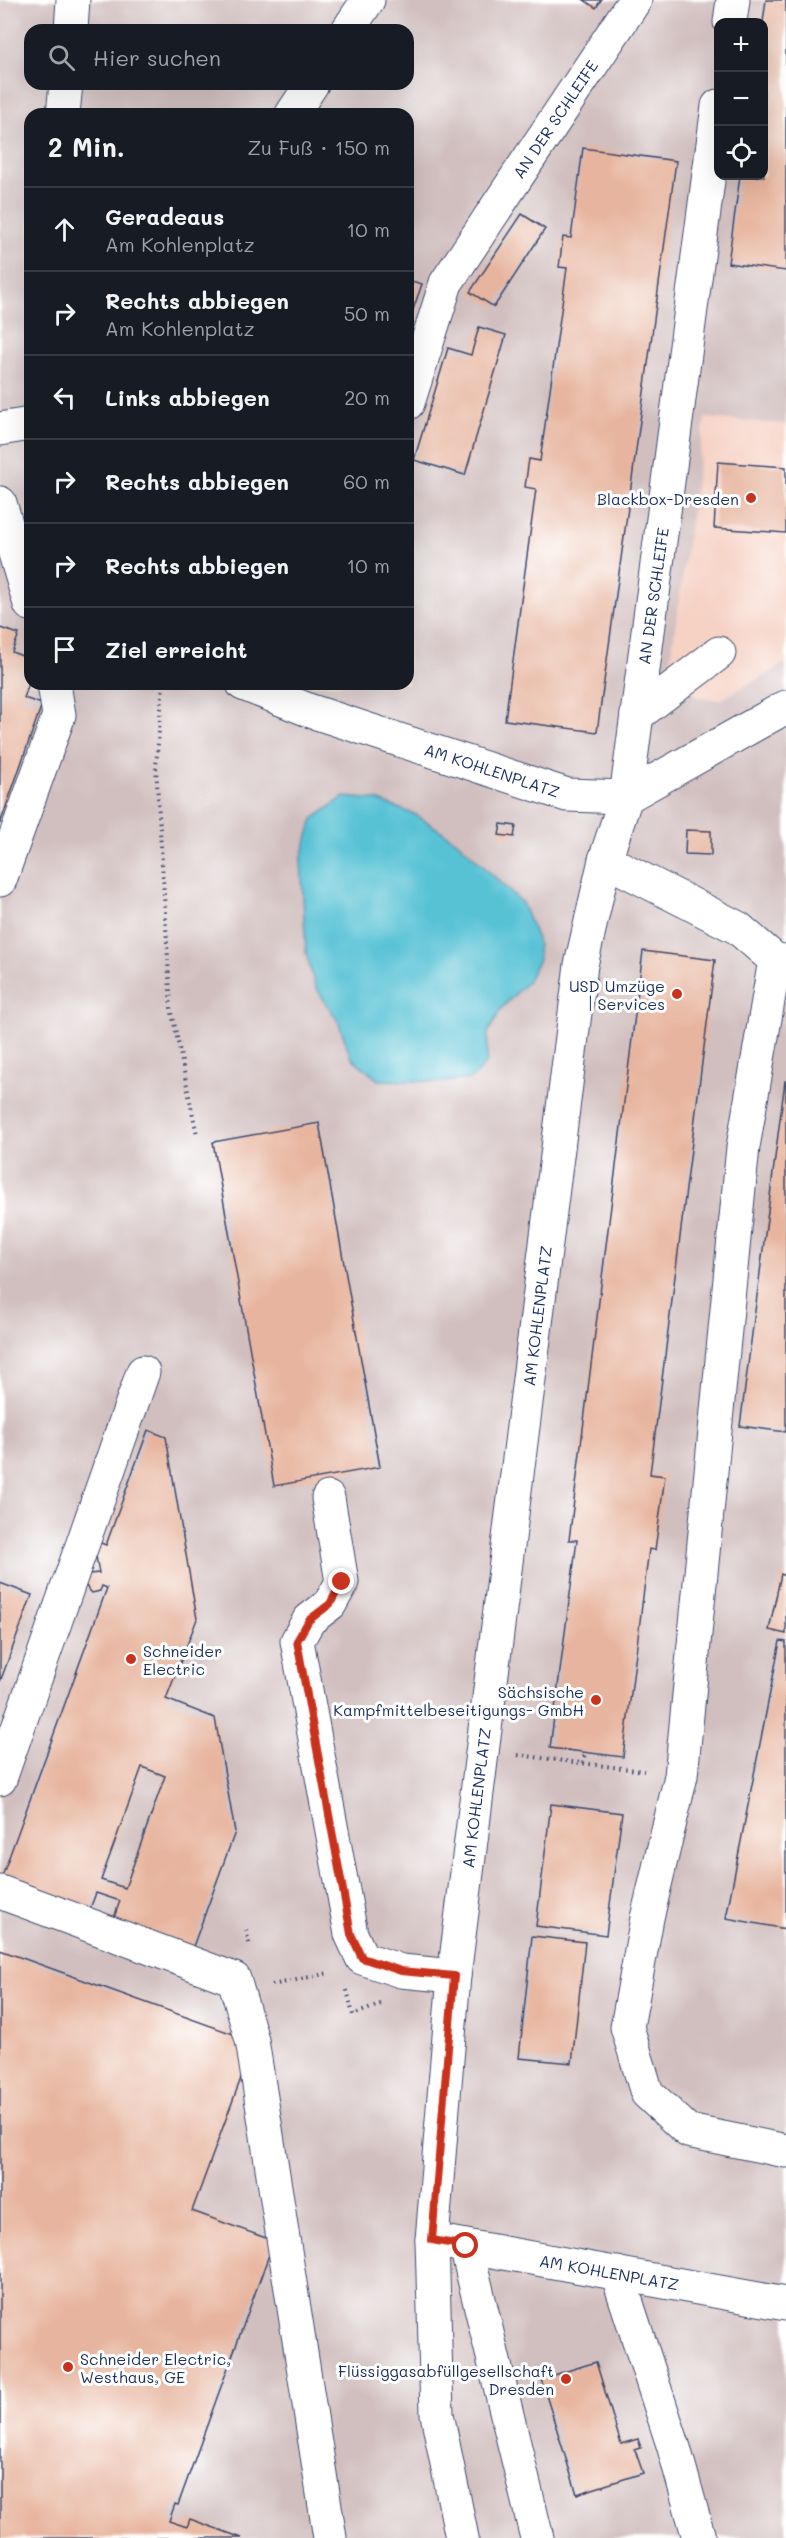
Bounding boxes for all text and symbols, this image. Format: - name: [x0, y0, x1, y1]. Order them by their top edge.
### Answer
- map controls: [714, 18, 768, 180]
- button: +: [714, 18, 768, 72]
- search box: [24, 24, 414, 90]
- icon: search: [45, 41, 78, 74]
- text: Hier suchen: [93, 43, 221, 72]
- street label: AN DER SCHLEIFE: [508, 56, 602, 182]
- button: −: [714, 72, 768, 126]
- button: locate: [714, 126, 768, 180]
- text: 2 Min.: [48, 130, 125, 164]
- text: Zu Fuß · 150 m: [248, 134, 390, 160]
- text: Geradeaus: [105, 202, 224, 231]
- icon: ahead: [48, 213, 81, 246]
- text: 10 m: [346, 216, 390, 242]
- text: Am Kohlenplatz: [105, 231, 255, 257]
- text: Rechts abbiegen: [105, 286, 289, 315]
- icon: right: [48, 297, 81, 330]
- text: 50 m: [344, 300, 390, 326]
- text: Am Kohlenplatz: [105, 315, 255, 341]
- icon: left: [48, 381, 81, 414]
- text: Links abbiegen: [105, 383, 270, 412]
- text: 20 m: [344, 384, 390, 410]
- icon: right: [48, 465, 81, 498]
- text: Rechts abbiegen: [105, 467, 289, 496]
- text: 60 m: [343, 468, 390, 494]
- place label: Blackbox-Dresden: [597, 488, 739, 509]
- marker: Blackbox-Dresden: [744, 491, 758, 505]
- street label: AN DER SCHLEIFE: [633, 526, 673, 666]
- icon: right: [48, 549, 81, 582]
- text: Rechts abbiegen: [105, 551, 289, 580]
- text: 10 m: [346, 552, 390, 578]
- icon: arrive: [48, 633, 81, 666]
- text: Ziel erreicht: [105, 635, 247, 664]
- street label: AM KOHLENPLATZ: [422, 738, 563, 802]
- place label: USD Umzüge | Services: [569, 975, 665, 1014]
- marker: USD Umzüge | Services: [670, 987, 684, 1001]
- street label: AM KOHLENPLATZ: [518, 1244, 556, 1387]
- route end: [328, 1568, 354, 1594]
- place label: Schneider Electric: [143, 1640, 222, 1679]
- marker: Schneider Electric: [124, 1652, 138, 1666]
- place label: Sächsische Kampfmittelbeseitigungs- GmbH: [333, 1681, 584, 1720]
- marker: Sächsische Kampfmittelbeseitigungs- GmbH: [589, 1693, 603, 1707]
- street label: AM KOHLENPLATZ: [457, 1726, 495, 1869]
- route start: [452, 2232, 478, 2258]
- street label: AM KOHLENPLATZ: [538, 2249, 681, 2295]
- place label: Schneider Electric, Westhaus, GE: [80, 2348, 231, 2387]
- marker: Schneider Electric, Westhaus, GE: [61, 2360, 75, 2374]
- place label: Flüssiggasabfüllgesellschaft Dresden: [338, 2360, 554, 2399]
- marker: Flüssiggasabfüllgesellschaft Dresden: [559, 2372, 573, 2386]

